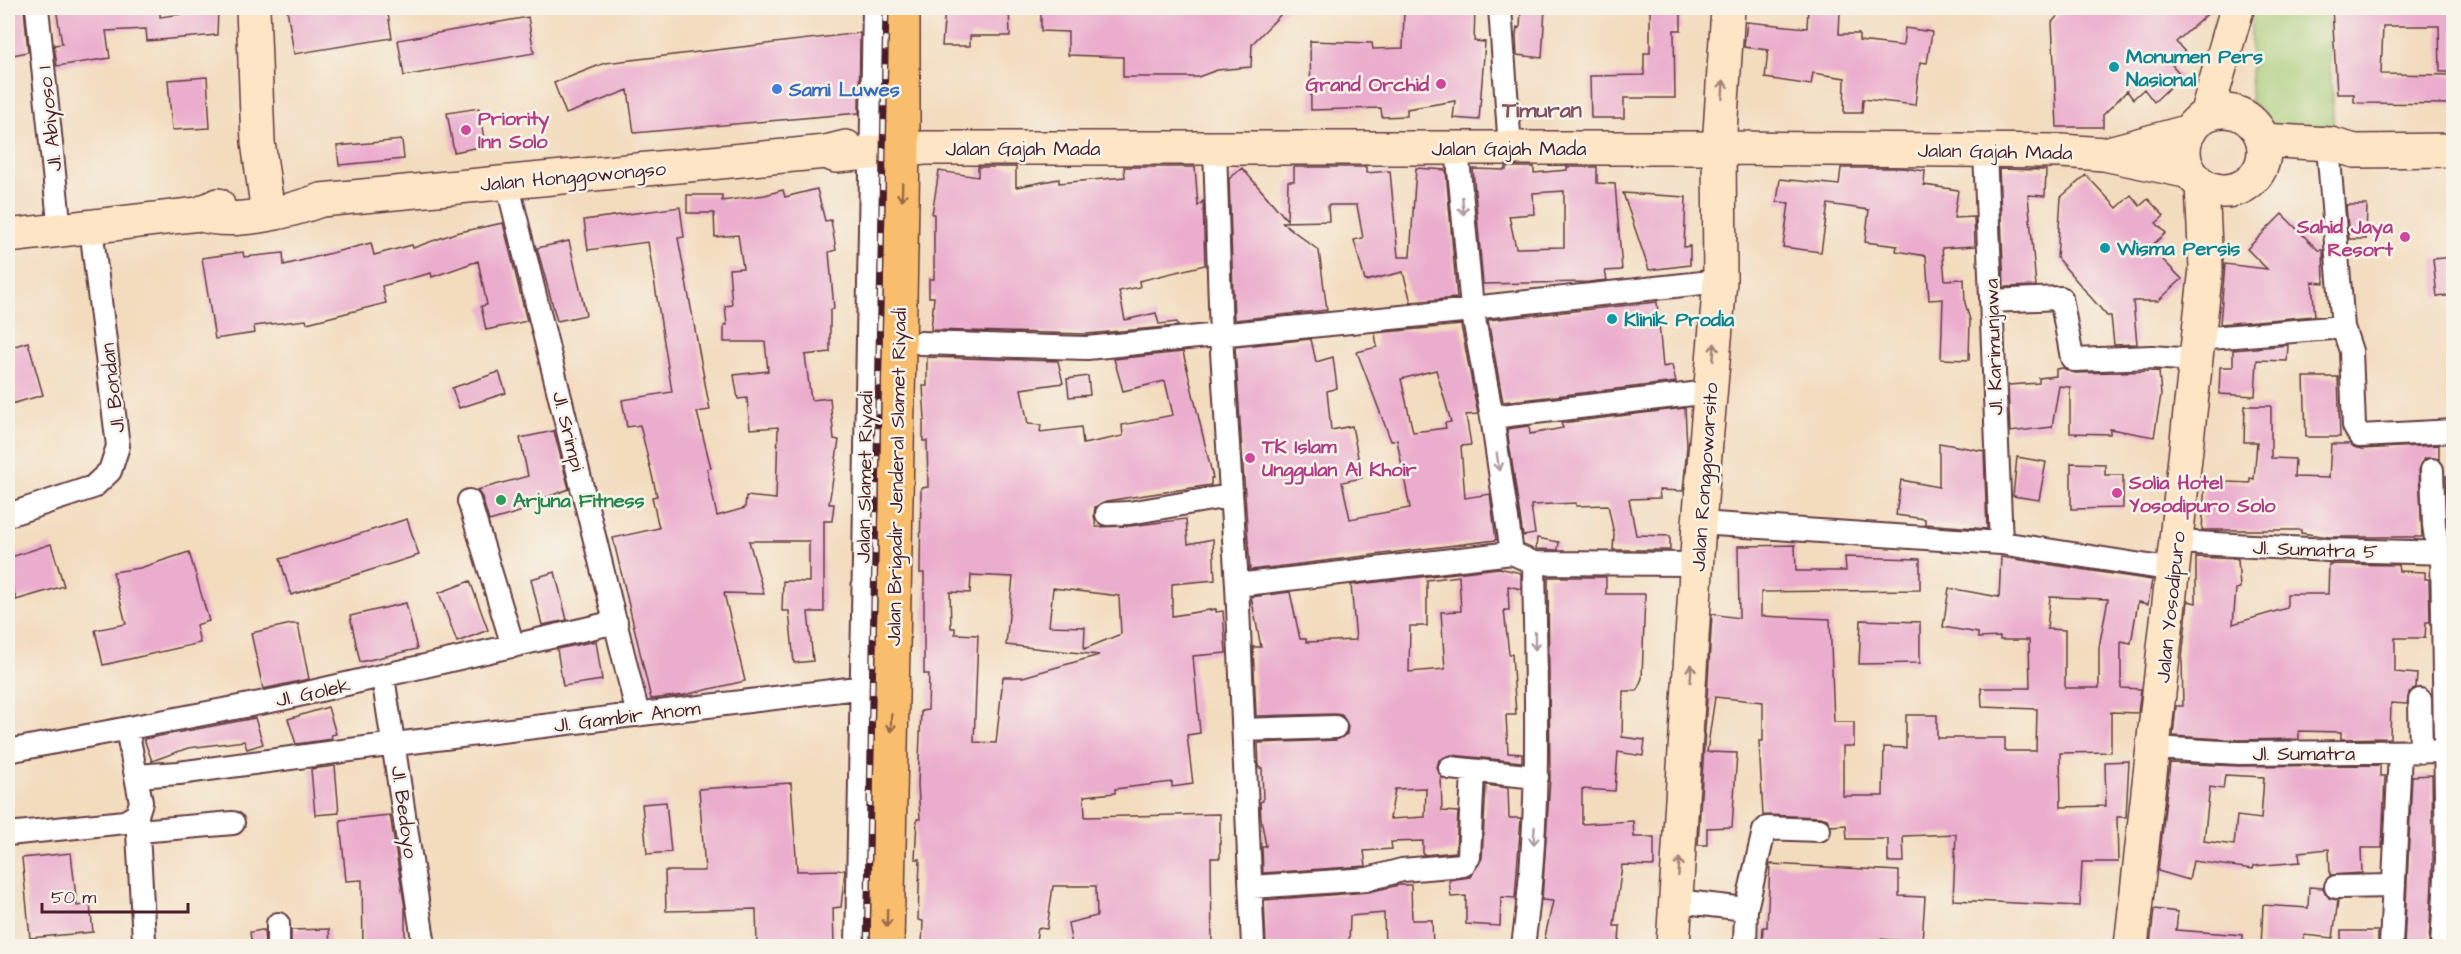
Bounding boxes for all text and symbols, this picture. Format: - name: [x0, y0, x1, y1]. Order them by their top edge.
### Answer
- place label: Monumen Pers Nasional: [2126, 43, 2263, 94]
- marker: Monumen Pers Nasional: [2107, 60, 2121, 74]
- street label: Jl. Abiyoso 1: [31, 64, 70, 173]
- place label: Grand Orchid: [1305, 71, 1430, 99]
- place label: Sami Luwes: [788, 76, 900, 104]
- marker: Grand Orchid: [1434, 77, 1448, 91]
- one-way arrow: [1718, 80, 1729, 100]
- marker: Sami Luwes: [770, 82, 784, 96]
- district label: Timuran: [1501, 95, 1582, 126]
- place label: Priority Inn Solo: [478, 105, 549, 156]
- marker: Priority Inn Solo: [459, 123, 473, 137]
- street label: Jalan Gajah Mada: [946, 135, 1100, 163]
- street label: Jalan Gajah Mada: [1432, 135, 1586, 163]
- street label: Jalan Gajah Mada: [1917, 137, 2073, 167]
- street label: Jalan Honggowongso: [479, 155, 667, 200]
- one-way arrow: [896, 181, 908, 201]
- one-way arrow: [1458, 196, 1469, 216]
- place label: Sahid Jaya Resort: [2296, 213, 2394, 264]
- marker: Sahid Jaya Resort: [2398, 230, 2412, 244]
- place label: Wisma Persis: [2116, 235, 2240, 263]
- marker: Wisma Persis: [2098, 241, 2112, 255]
- street label: Jl. Karimunjawa: [1978, 278, 2010, 416]
- place label: Klinik Prodia: [1624, 306, 1735, 334]
- street label: Jalan Brigadir Jenderal Slamet Riyadi: [880, 308, 915, 646]
- marker: Klinik Prodia: [1605, 312, 1619, 326]
- street label: Jl. Bondan: [94, 341, 132, 434]
- one-way arrow: [1709, 343, 1720, 363]
- street label: Jalan Ronggowarsito: [1684, 382, 1727, 573]
- street label: Jl. Srimpi: [545, 388, 591, 474]
- street label: Jalan Slamet Riyadi: [849, 391, 882, 564]
- place label: TK Islam Unggulan Al Khoir: [1261, 433, 1418, 485]
- marker: TK Islam Unggulan Al Khoir: [1243, 451, 1257, 465]
- one-way arrow: [1492, 451, 1503, 471]
- place label: Solia Hotel Yosodipuro Solo: [2128, 469, 2276, 520]
- marker: Solia Hotel Yosodipuro Solo: [2110, 486, 2124, 500]
- place label: Arjuna Fitness: [513, 487, 645, 515]
- marker: Arjuna Fitness: [494, 493, 508, 507]
- street label: Jalan Yosodipuro: [2149, 530, 2193, 684]
- street label: Jl. Sumatra 5: [2252, 534, 2378, 566]
- one-way arrow: [1529, 631, 1541, 651]
- one-way arrow: [1686, 663, 1697, 683]
- street label: Jl. Golek: [273, 671, 353, 715]
- street label: Jl. Gambir Anom: [552, 694, 702, 740]
- one-way arrow: [886, 712, 897, 732]
- street label: Jl. Sumatra: [2253, 740, 2355, 768]
- street label: Jl. Bedoyo: [383, 764, 424, 860]
- one-way arrow: [1529, 826, 1540, 846]
- one-way arrow: [1673, 858, 1684, 878]
- scale bar: [42, 876, 188, 914]
- text: 50 m: [51, 885, 96, 910]
- one-way arrow: [881, 907, 893, 927]

